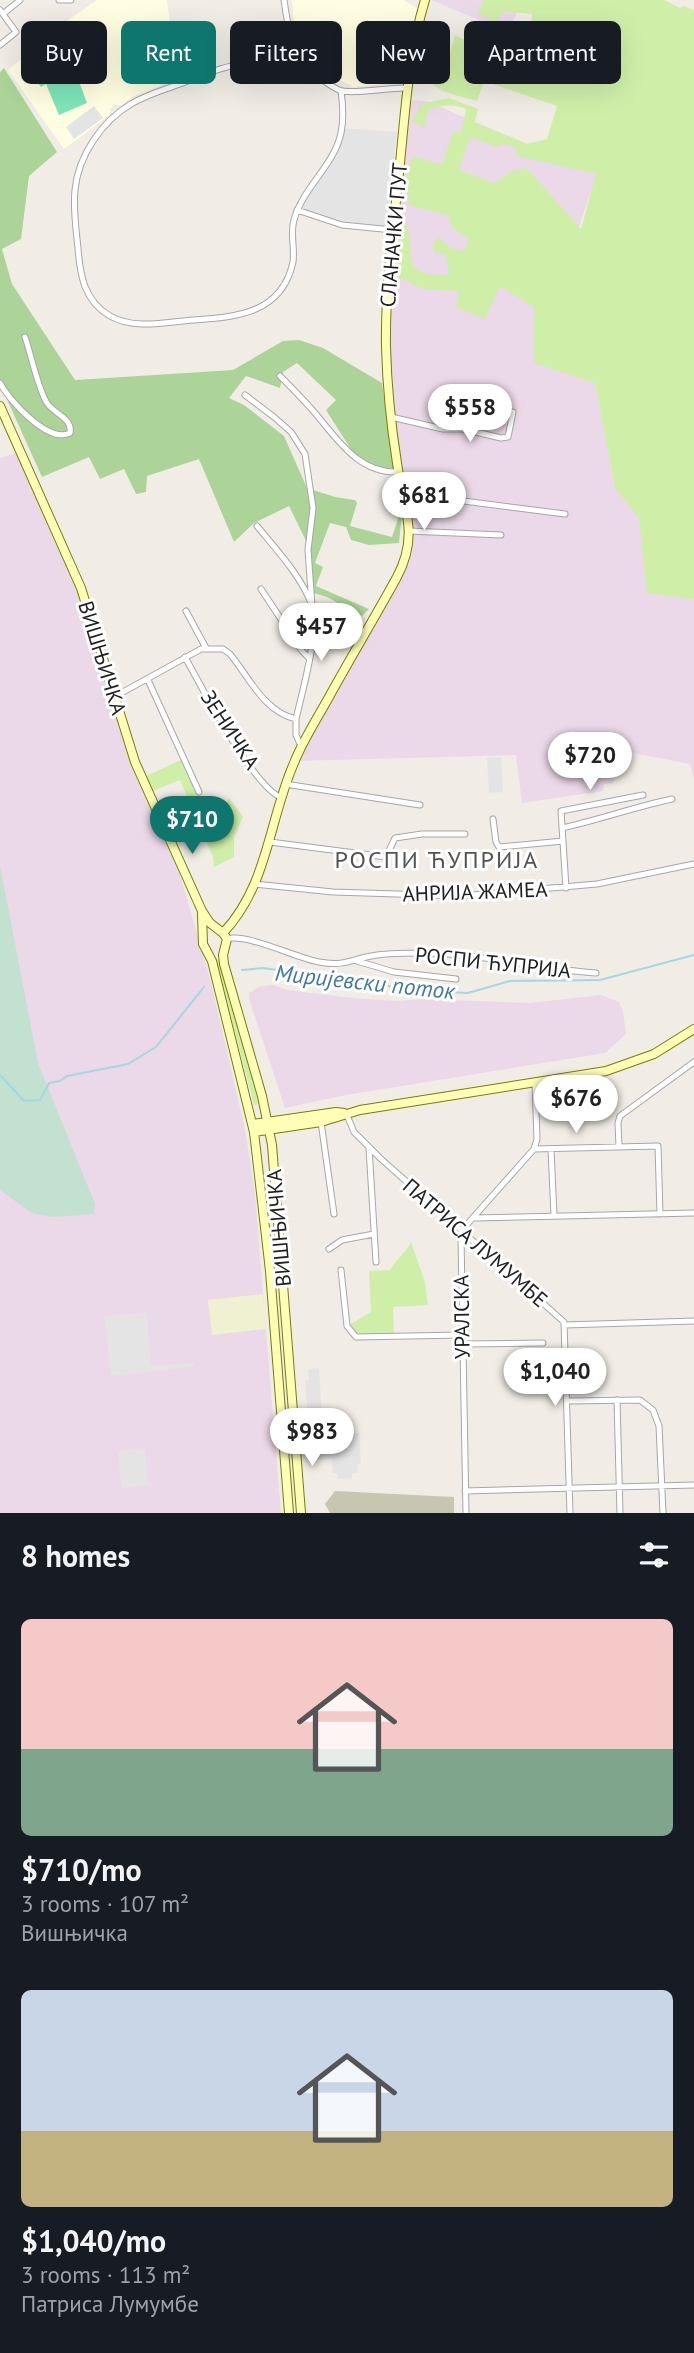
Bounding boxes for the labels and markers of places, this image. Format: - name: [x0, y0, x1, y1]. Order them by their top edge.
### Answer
- pin: $558: [429, 384, 511, 444]
- pin: $681: [383, 472, 465, 532]
- pin: $457: [280, 604, 362, 663]
- pin: $720: [549, 732, 631, 792]
- pin: $710: [151, 796, 233, 856]
- pin: $676: [535, 1076, 617, 1135]
- pin: $1,040: [498, 1348, 612, 1408]
- pin: $983: [271, 1408, 353, 1468]

